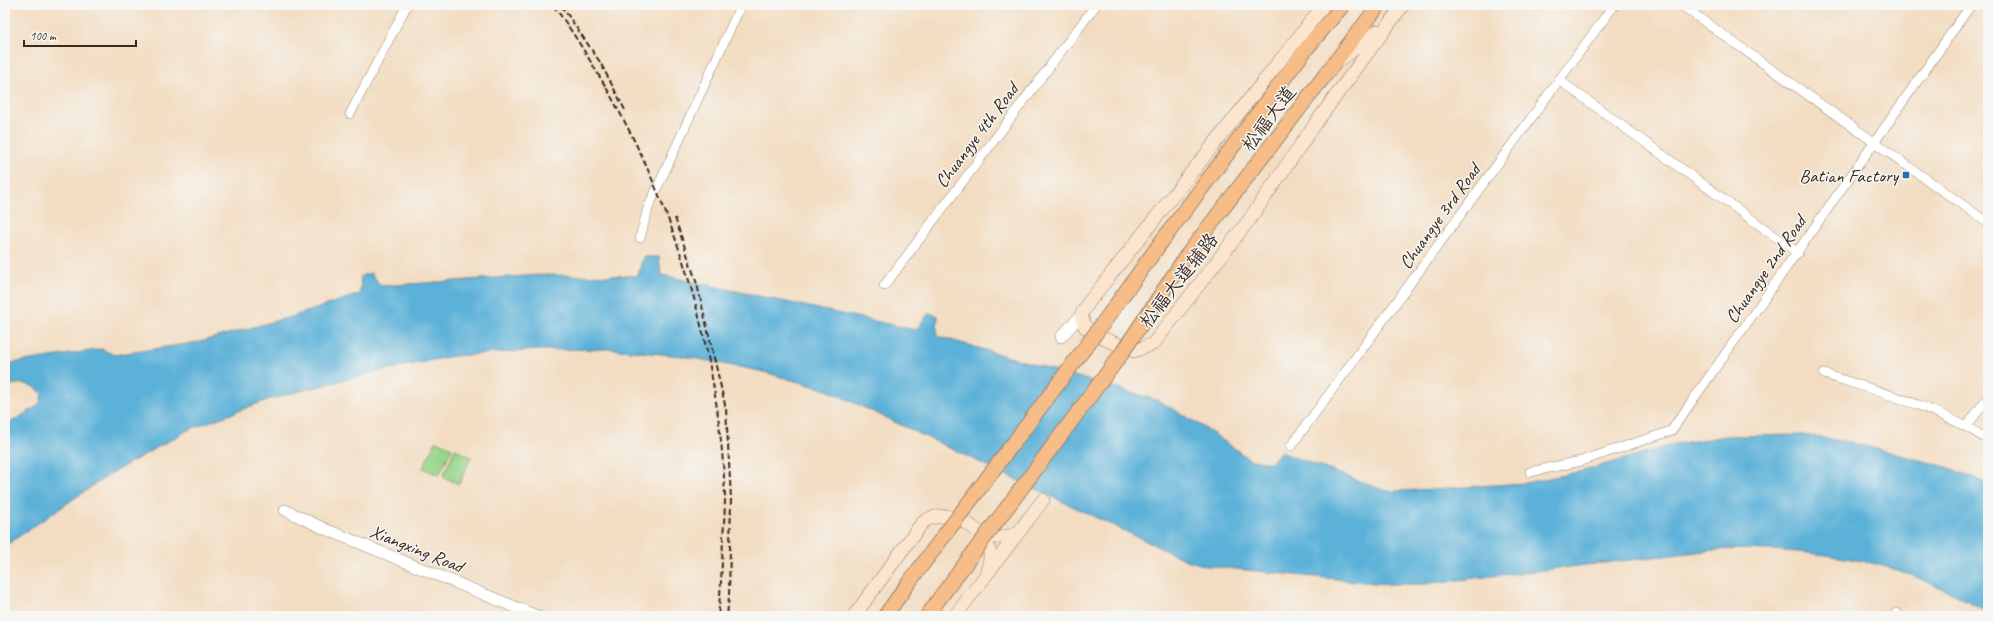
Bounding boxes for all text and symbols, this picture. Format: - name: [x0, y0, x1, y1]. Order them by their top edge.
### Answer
- scale bar: [24, 22, 136, 48]
- text: 100 m: [30, 28, 57, 44]
- street label: Chuangye 4th Road: [930, 77, 1025, 193]
- street label: 松福大道: [1236, 81, 1301, 156]
- street label: Chuangye 3rd Road: [1394, 157, 1488, 274]
- place label: Batian Factory: [1799, 164, 1900, 188]
- marker: Batian Factory: [1901, 170, 1911, 180]
- street label: Chuangye 2nd Road: [1720, 209, 1813, 328]
- street label: 松福大道辅路: [1134, 228, 1223, 333]
- street label: Xiangxing Road: [367, 519, 469, 579]

